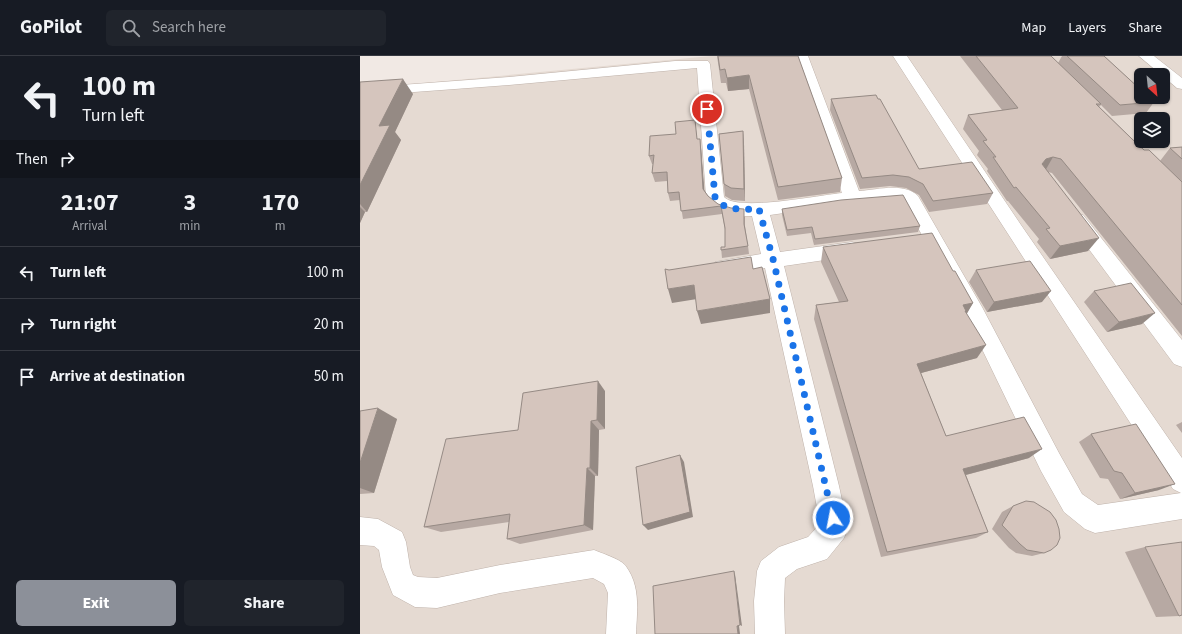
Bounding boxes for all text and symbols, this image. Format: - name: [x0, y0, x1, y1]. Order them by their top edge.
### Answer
- search box: [106, 10, 386, 46]
- text: GoPilot: [20, 14, 82, 41]
- icon: search: [120, 17, 142, 39]
- text: Search here: [152, 17, 226, 38]
- text: Map: [1021, 18, 1046, 38]
- text: Layers: [1068, 18, 1106, 38]
- text: Share: [1128, 18, 1162, 38]
- text: 100 m: [82, 66, 156, 106]
- north arrow: [1134, 68, 1170, 104]
- map controls: [1134, 68, 1170, 148]
- icon: left: [16, 72, 68, 124]
- pin: [690, 92, 724, 126]
- icon: arrive: [696, 98, 718, 120]
- text: Turn left: [82, 103, 144, 128]
- button: layers: [1134, 112, 1170, 148]
- icon: right: [56, 148, 78, 170]
- text: Then: [16, 149, 48, 170]
- text: 21:07: [61, 185, 119, 220]
- text: 3: [184, 185, 196, 220]
- text: 170: [261, 185, 299, 220]
- text: Arrival: [72, 217, 107, 235]
- text: min: [179, 217, 200, 235]
- text: m: [275, 217, 286, 235]
- icon: left: [16, 262, 38, 284]
- text: Turn left: [50, 262, 106, 283]
- text: 100 m: [306, 262, 344, 283]
- icon: right: [16, 314, 38, 336]
- text: Turn right: [50, 314, 116, 335]
- text: 20 m: [314, 314, 344, 335]
- icon: arrive: [16, 366, 38, 388]
- text: Arrive at destination: [50, 366, 185, 387]
- text: 50 m: [314, 366, 344, 387]
- position arrow: [812, 497, 854, 539]
- button: Exit: [16, 580, 176, 626]
- button: Share: [184, 580, 344, 626]

